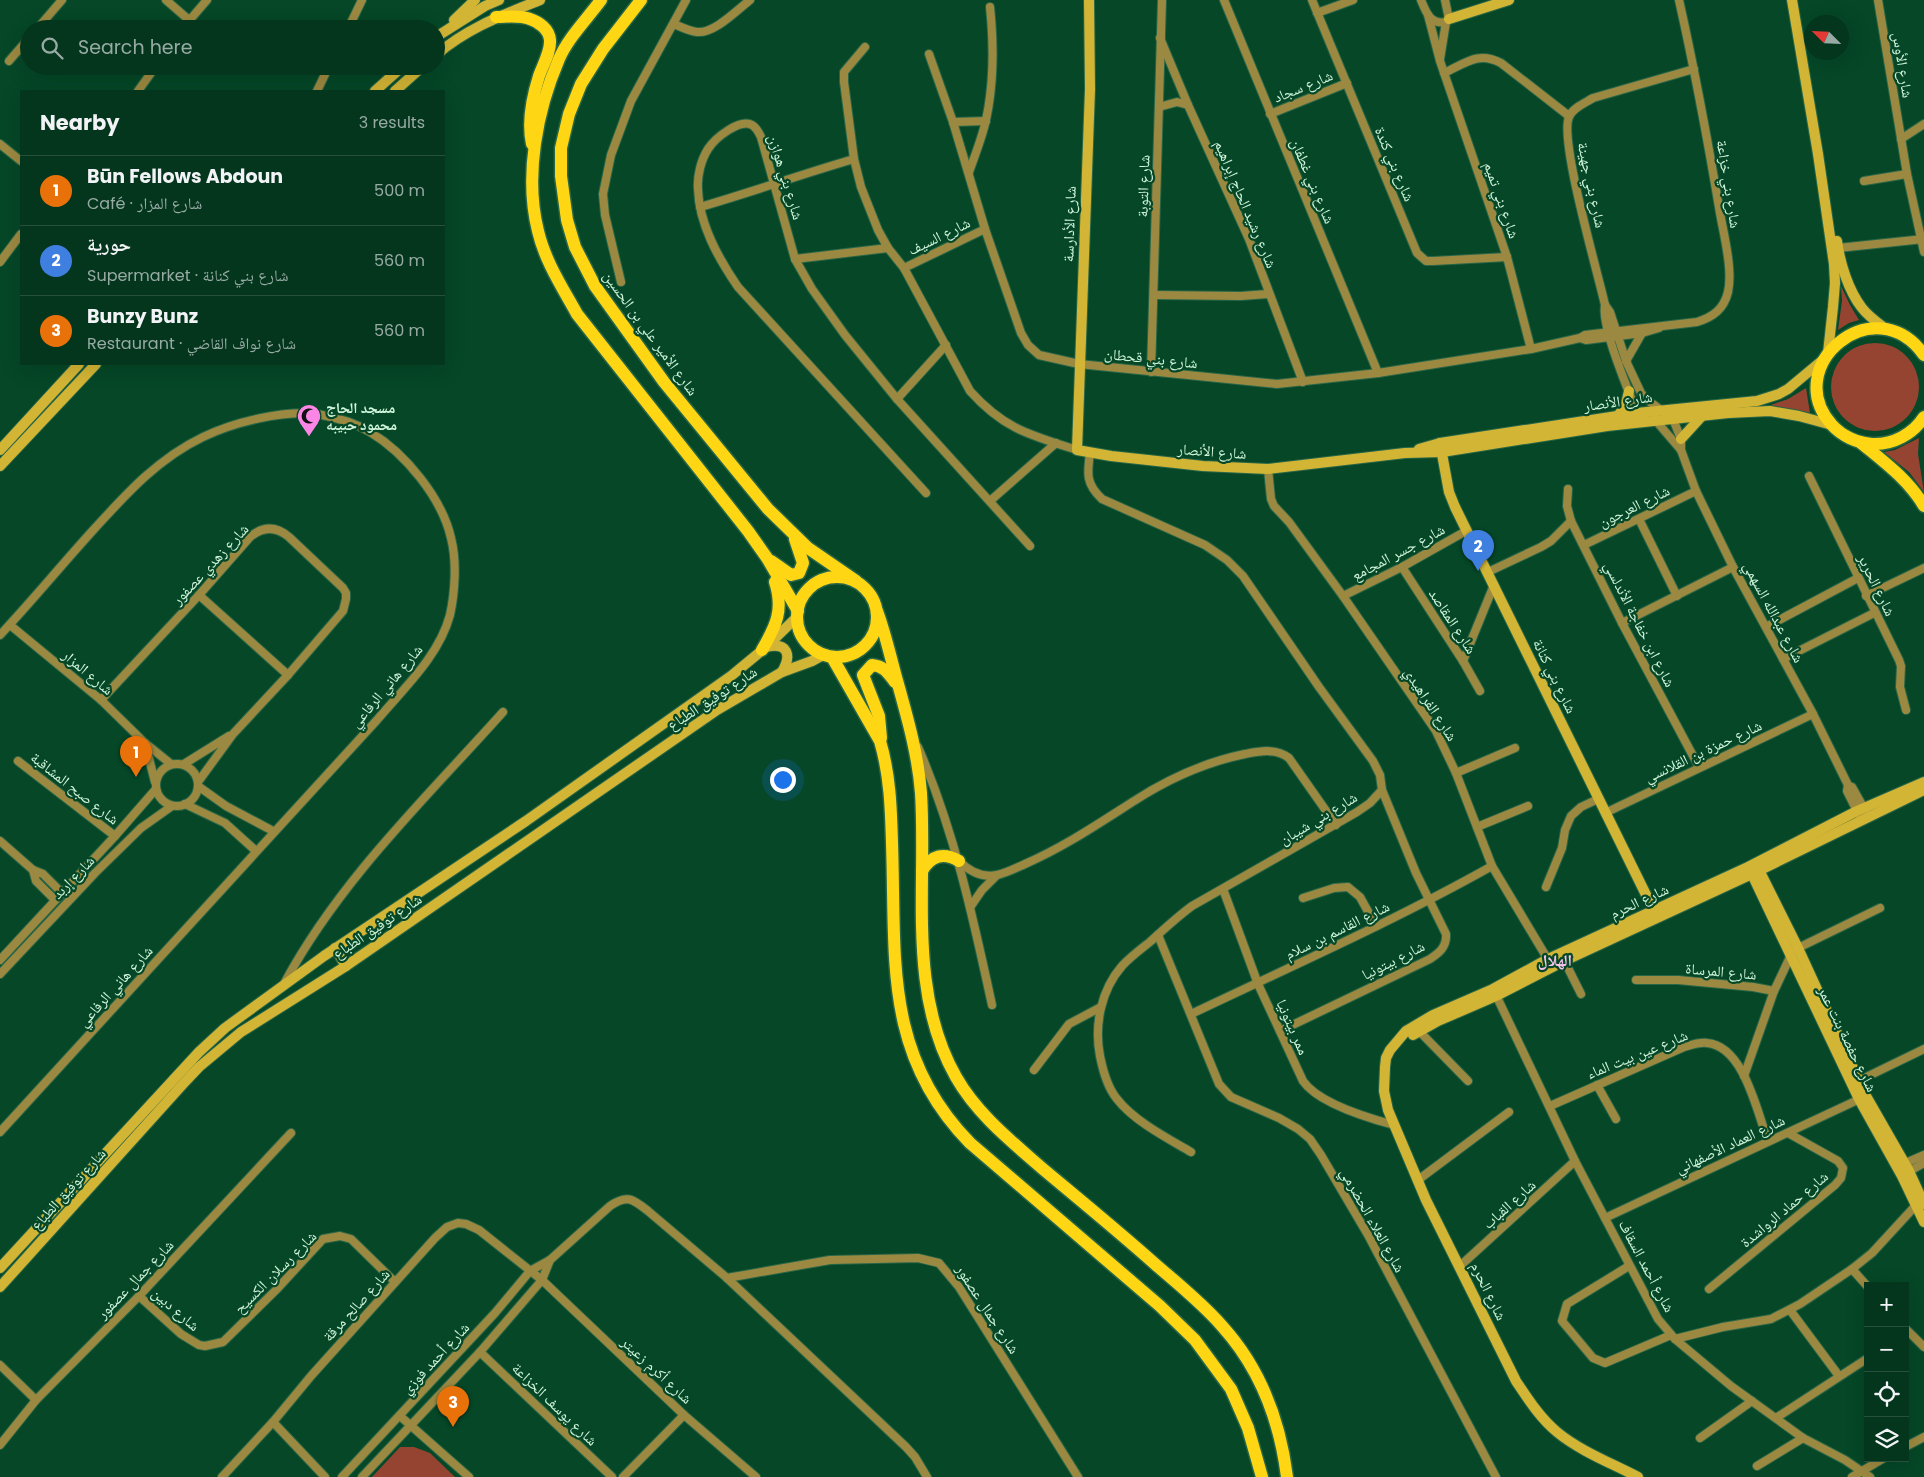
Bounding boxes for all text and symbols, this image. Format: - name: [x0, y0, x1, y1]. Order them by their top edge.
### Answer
- north arrow: [1804, 15, 1849, 60]
- search box: [20, 20, 445, 75]
- street label: شارع الأوس: [1887, 31, 1919, 99]
- icon: search: [38, 34, 66, 62]
- text: Search here: [78, 34, 192, 61]
- street label: شارع سجاد: [1270, 65, 1336, 107]
- text: Nearby: [40, 108, 120, 137]
- text: 3 results: [359, 111, 425, 134]
- street label: شارع بني كندة: [1368, 123, 1420, 205]
- street label: شارع بني هوازن: [761, 132, 809, 223]
- street label: شارع بني غطفان: [1284, 135, 1340, 228]
- street label: شارع رشيد الحاج إبراهيم: [1210, 137, 1282, 271]
- street label: شارع بني خزاعة: [1710, 138, 1746, 230]
- street label: شارع بني جهينة: [1571, 140, 1611, 230]
- street label: شارع التوبة: [1131, 154, 1155, 218]
- street label: شارع بني تميم: [1477, 159, 1525, 242]
- text: Būn Fellows Abdoun: [87, 163, 283, 190]
- text: 1: [53, 179, 59, 202]
- text: 500 m: [374, 179, 425, 202]
- street label: شارع الأدارسة: [1057, 185, 1081, 262]
- text: Café · شارع المزار: [87, 192, 202, 215]
- street label: شارع السيف: [904, 212, 974, 260]
- text: حورية: [87, 231, 131, 258]
- text: 2: [51, 249, 61, 272]
- text: 560 m: [374, 249, 425, 272]
- text: Supermarket · شارع بني كنانة: [87, 264, 289, 287]
- street label: شارع الأمير علي بن الحسين: [597, 266, 704, 401]
- text: Bunzy Bunz: [87, 303, 198, 330]
- text: 3: [51, 319, 61, 342]
- text: 560 m: [374, 319, 425, 342]
- text: Restaurant · شارع نواف القاضي: [87, 332, 296, 355]
- street label: شارع بني قحطان: [1103, 343, 1199, 375]
- street label: شارع الأنصار: [1581, 386, 1654, 416]
- place label: مسجد الحاج محمود حبيبه: [326, 397, 397, 435]
- mosque icon: مسجد الحاج محمود حبيبه: [296, 403, 322, 437]
- street label: شارع الأنصار: [1176, 438, 1247, 464]
- street label: شارع العرجون: [1595, 480, 1673, 532]
- street label: شارع زهدي عصفور: [166, 519, 255, 611]
- street label: شارع جسر المجامع: [1348, 519, 1448, 585]
- pin: 2: [1462, 530, 1494, 571]
- street label: شارع الحرير: [1853, 550, 1901, 620]
- street label: شارع ابن خفاجة الأندلسي: [1598, 558, 1681, 691]
- street label: شارع عبدالله السهمي: [1737, 558, 1810, 667]
- street label: شارع المقاصد: [1424, 584, 1482, 658]
- street label: شارع بني كنانة: [1526, 635, 1582, 718]
- street label: شارع هاني الرفاعي: [345, 640, 429, 733]
- street label: شارع المزار: [57, 644, 118, 700]
- street label: شارع توفيق الطباع: [663, 661, 761, 735]
- street label: شارع الفراهيدي: [1398, 663, 1463, 746]
- street label: شارع حمزة بن القلانسي: [1641, 715, 1766, 789]
- pin: 1: [120, 736, 152, 777]
- street label: شارع صبح المشاقبة: [26, 747, 124, 829]
- your location: [770, 767, 796, 793]
- street label: شارع بني شيبان: [1275, 786, 1362, 851]
- street label: شارع إربد: [47, 851, 99, 903]
- street label: شارع الحرم: [1606, 878, 1672, 924]
- street label: شارع توفيق الطباع: [328, 888, 426, 964]
- street label: شارع القاسم بن سلام: [1281, 896, 1393, 964]
- street label: شارع بيتونيا: [1358, 935, 1428, 985]
- street label: شارع هاني الرفاعي: [73, 941, 159, 1033]
- district label: الهلال: [1538, 949, 1572, 972]
- street label: شارع المرساة: [1685, 957, 1758, 985]
- street label: شارع حفصة بنت عمر: [1813, 982, 1883, 1095]
- street label: ممر بيتونيا: [1272, 996, 1315, 1058]
- street label: شارع عين بيت الماء: [1583, 1024, 1691, 1084]
- street label: شارع العماد الأصفهاني: [1672, 1109, 1789, 1180]
- street label: شارع توفيق الطباع: [26, 1143, 110, 1234]
- street label: شارع العلاء الحضرمي: [1334, 1164, 1411, 1277]
- street label: شارع حماد الرواشدة: [1736, 1166, 1833, 1252]
- street label: شارع القباب: [1478, 1174, 1540, 1233]
- street label: شارع أحمد السقاف: [1614, 1216, 1680, 1316]
- street label: شارع رسلان الكسيح: [229, 1226, 321, 1318]
- street label: شارع جمال عصفور: [91, 1235, 178, 1324]
- street label: شارع الحرم: [1466, 1258, 1512, 1324]
- street label: شارع جمال عصفور: [951, 1259, 1025, 1358]
- street label: شارع صالح مرقة: [318, 1264, 394, 1346]
- street label: شارع دبين: [148, 1282, 205, 1336]
- map controls: [1864, 1282, 1909, 1462]
- button: +: [1864, 1282, 1909, 1327]
- street label: شارع أحمد فوزي: [396, 1317, 475, 1400]
- button: −: [1864, 1327, 1909, 1372]
- street label: شارع أكرم زعيتر: [616, 1331, 697, 1408]
- street label: شارع يوسف الخزاعة: [508, 1358, 603, 1450]
- button: locate: [1864, 1372, 1909, 1417]
- pin: 3: [437, 1386, 469, 1427]
- button: layers: [1864, 1417, 1909, 1462]

